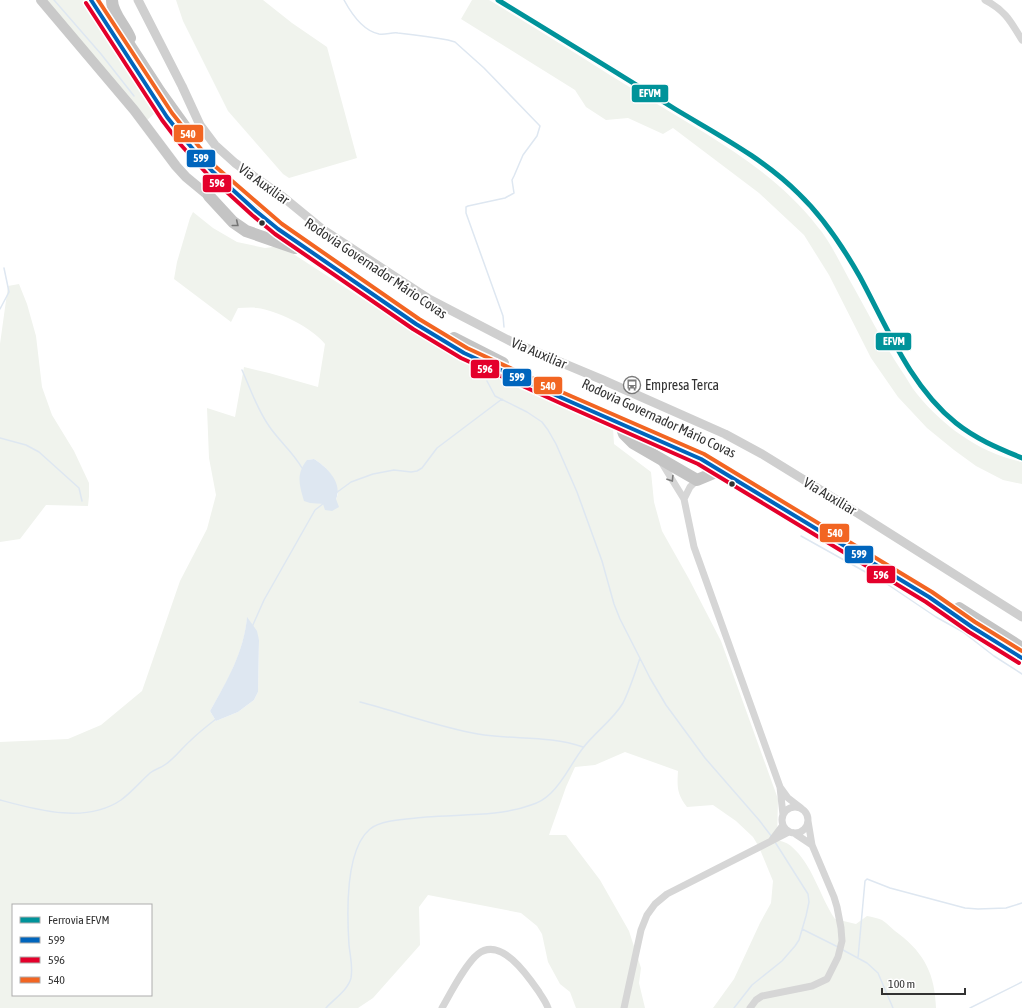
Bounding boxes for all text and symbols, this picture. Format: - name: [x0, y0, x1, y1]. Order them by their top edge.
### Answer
- line badge: EFVM: [631, 84, 669, 103]
- text: EFVM: [639, 87, 661, 99]
- line badge: 540: [173, 124, 204, 143]
- text: 540: [180, 128, 196, 140]
- line badge: 599: [186, 149, 216, 168]
- text: 599: [193, 152, 209, 164]
- street label: Via Auxiliar: [236, 160, 293, 208]
- line badge: 596: [202, 174, 232, 193]
- text: 596: [209, 177, 225, 189]
- street label: Rodovia Governador Mário Covas: [302, 214, 450, 322]
- unlabelled marker: [257, 218, 267, 228]
- one-way arrow: [232, 219, 239, 226]
- line badge: EFVM: [875, 332, 912, 351]
- street label: Via Auxiliar: [509, 334, 570, 372]
- text: EFVM: [883, 335, 905, 347]
- line badge: 596: [470, 359, 500, 379]
- text: 596: [477, 363, 493, 375]
- line badge: 599: [502, 368, 532, 387]
- text: 599: [509, 371, 525, 383]
- street label: Rodovia Governador Mário Covas: [579, 375, 739, 461]
- bus stop icon: Empresa Terca: [622, 375, 642, 395]
- line badge: 540: [533, 376, 563, 395]
- place label: Empresa Terca: [645, 377, 719, 393]
- text: 540: [540, 380, 556, 392]
- street label: Via Auxiliar: [801, 474, 860, 518]
- one-way arrow: [667, 475, 674, 482]
- unlabelled marker: [727, 479, 737, 489]
- line badge: 540: [819, 523, 850, 543]
- text: 540: [827, 527, 843, 539]
- line badge: 599: [844, 545, 874, 564]
- text: 599: [851, 548, 867, 560]
- line badge: 596: [866, 565, 896, 584]
- text: 596: [873, 569, 889, 581]
- legend: [12, 904, 152, 996]
- text: Ferrovia EFVM: [48, 913, 109, 927]
- text: 599: [48, 933, 65, 947]
- text: 596: [48, 953, 65, 967]
- scale bar: [882, 970, 965, 996]
- text: 540: [48, 973, 65, 987]
- text: 100 m: [888, 977, 915, 991]

